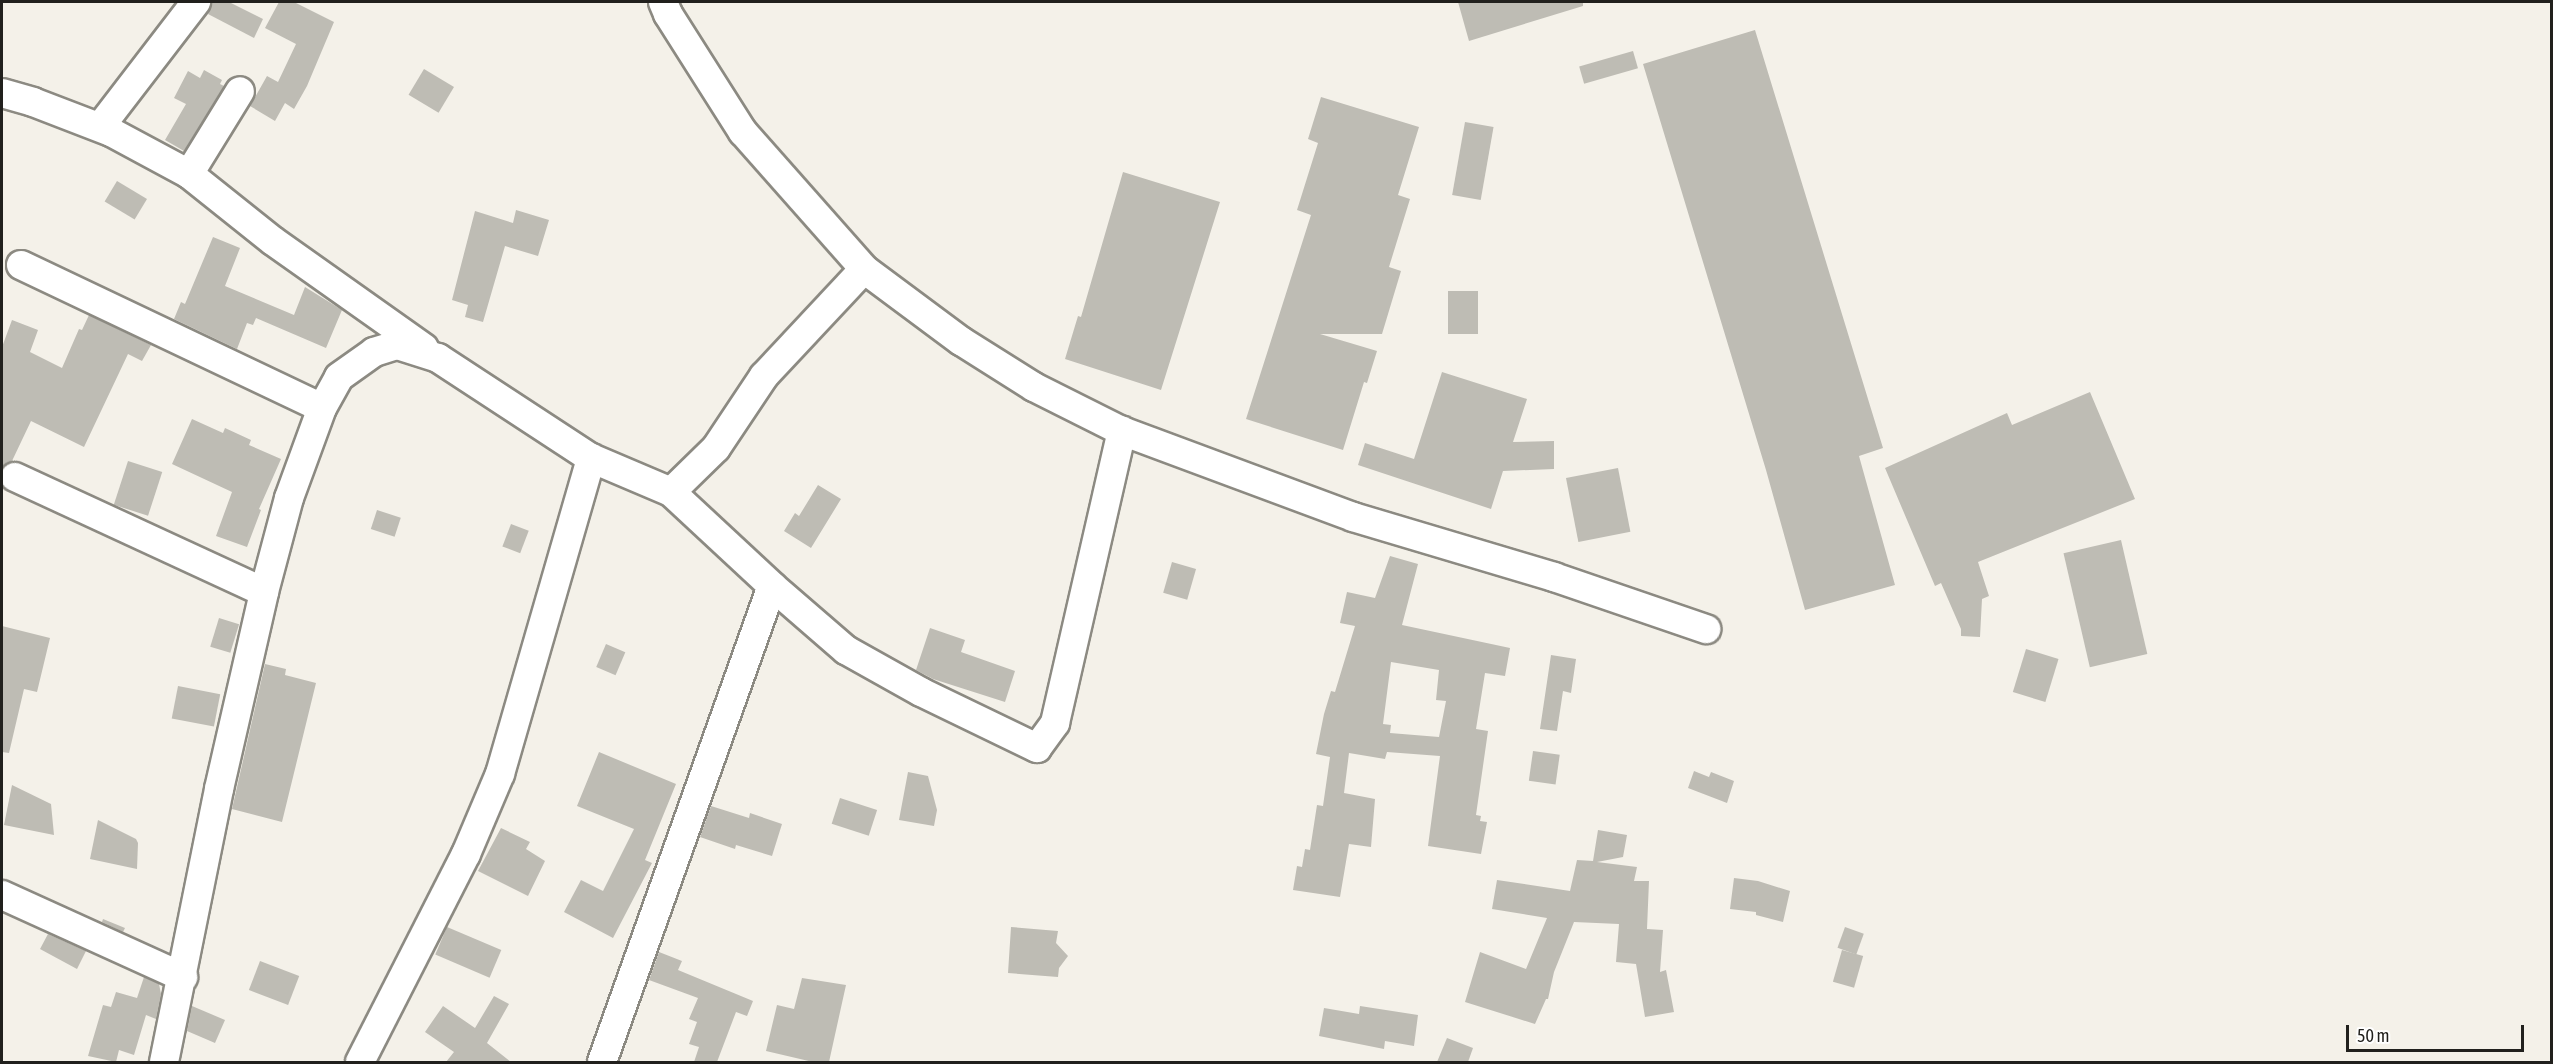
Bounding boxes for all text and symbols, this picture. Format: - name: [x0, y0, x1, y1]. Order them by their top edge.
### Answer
- scale bar: [2349, 1013, 2528, 1051]
- text: 50 m: [2357, 1025, 2389, 1046]

